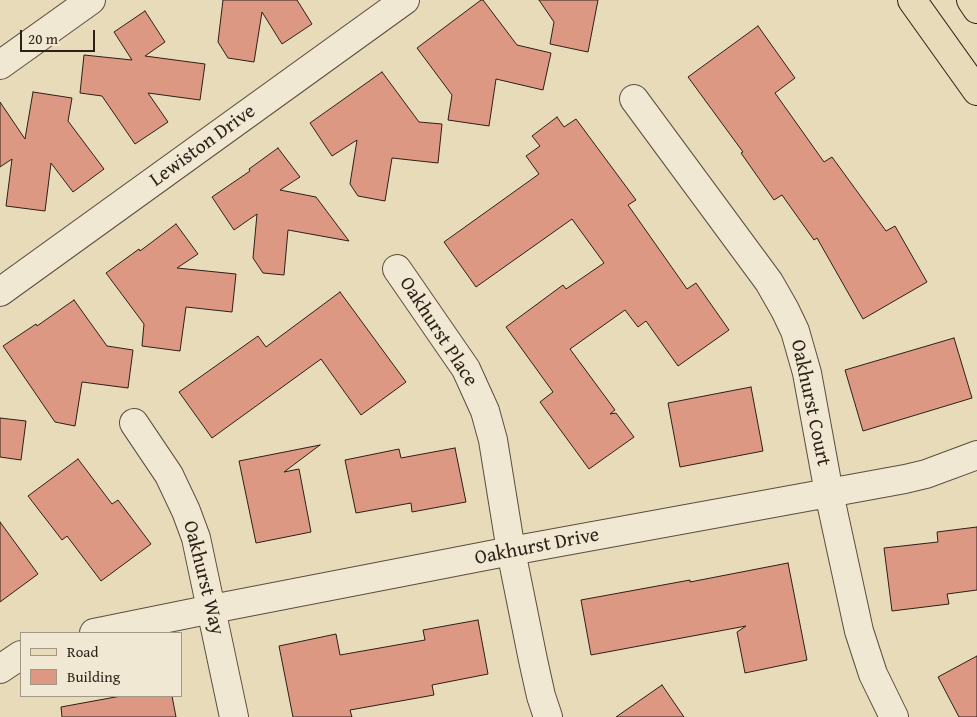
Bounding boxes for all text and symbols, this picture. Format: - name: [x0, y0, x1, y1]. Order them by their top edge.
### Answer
- scale bar: [22, 20, 98, 52]
- text: 20 m: [28, 28, 58, 49]
- street label: Lewiston Drive: [146, 100, 260, 192]
- street label: Oakhurst Place: [394, 273, 482, 391]
- street label: Oakhurst Court: [785, 338, 835, 468]
- street label: Oakhurst Way: [177, 518, 229, 638]
- street label: Oakhurst Drive: [473, 523, 601, 571]
- legend: [20, 632, 182, 697]
- text: Road: [67, 641, 98, 662]
- text: Building: [67, 666, 120, 687]

